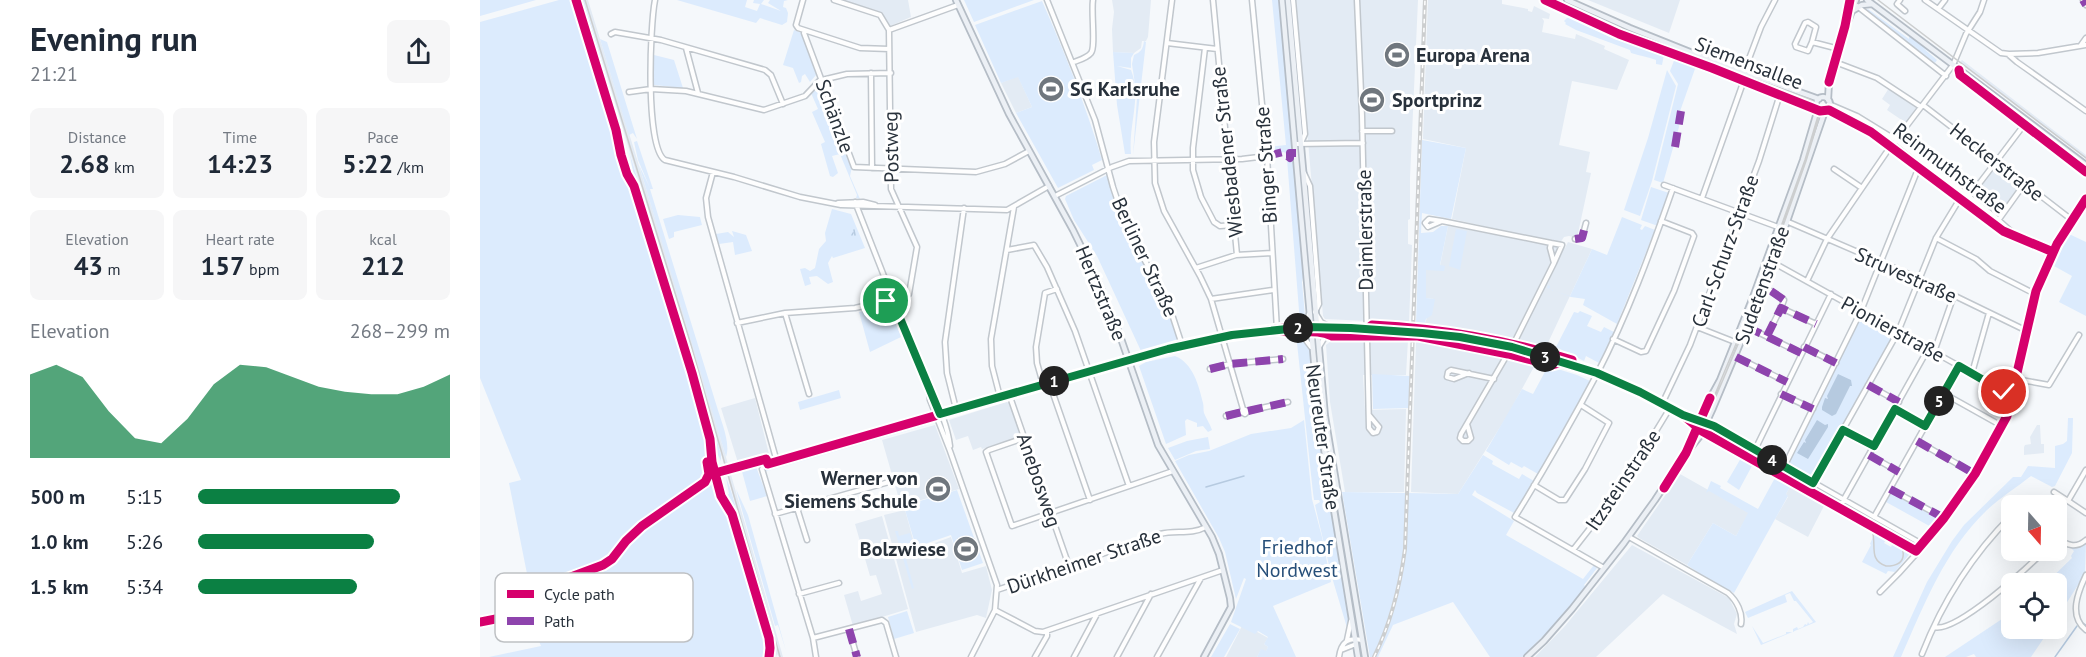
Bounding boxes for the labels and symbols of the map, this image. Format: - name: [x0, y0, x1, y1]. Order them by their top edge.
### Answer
- street label: Siemensallee: [1691, 31, 1807, 95]
- sports icon: Europa Arena: [1382, 40, 1412, 70]
- place label: Europa Arena: [1416, 42, 1530, 68]
- street label: Wiesbadener Straße: [1205, 65, 1249, 239]
- sports icon: SG Karlsruhe: [1036, 74, 1066, 104]
- street label: Schänzle: [810, 76, 860, 156]
- place label: SG Karlsruhe: [1070, 76, 1180, 102]
- sports icon: Sportprinz: [1357, 85, 1387, 115]
- place label: Sportprinz: [1392, 87, 1482, 113]
- street label: Binger Straße: [1249, 106, 1283, 224]
- street label: Postweg: [877, 111, 905, 183]
- street label: Reinmuthstraße: [1888, 117, 2012, 219]
- street label: Heckerstraße: [1945, 117, 2049, 207]
- street label: Daimlerstraße: [1351, 169, 1379, 291]
- street label: Carl-Schurz-Straße: [1685, 171, 1765, 331]
- street label: Berliner Straße: [1106, 193, 1184, 321]
- street label: Sudetenstraße: [1729, 222, 1795, 348]
- street label: Struvestraße: [1851, 241, 1961, 309]
- street label: Hertzstraße: [1069, 242, 1133, 344]
- pin: [860, 275, 911, 326]
- street label: Pionierstraße: [1837, 290, 1949, 368]
- pin: 2: [1283, 313, 1313, 343]
- pin: 3: [1530, 342, 1560, 372]
- street label: Neureuter Straße: [1300, 362, 1346, 512]
- pin: 1: [1039, 366, 1069, 396]
- pin: [1978, 366, 2029, 417]
- pin: 5: [1924, 386, 1954, 416]
- street label: Itzsteinstraße: [1580, 424, 1666, 536]
- street label: Anebosweg: [1011, 429, 1067, 531]
- pin: 4: [1757, 445, 1787, 475]
- place label: Werner von Siemens Schule: [784, 465, 918, 514]
- sports icon: Werner von Siemens Schule: [923, 474, 953, 504]
- north arrow: [2001, 495, 2067, 561]
- street label: Dürkheimer Straße: [1003, 522, 1165, 600]
- sports icon: Bolzwiese: [951, 534, 981, 564]
- park label: Friedhof Nordwest: [1256, 534, 1338, 583]
- place label: Bolzwiese: [860, 536, 946, 562]
- legend: [495, 573, 693, 642]
- text: Cycle path: [544, 584, 615, 604]
- text: Path: [544, 611, 575, 631]

